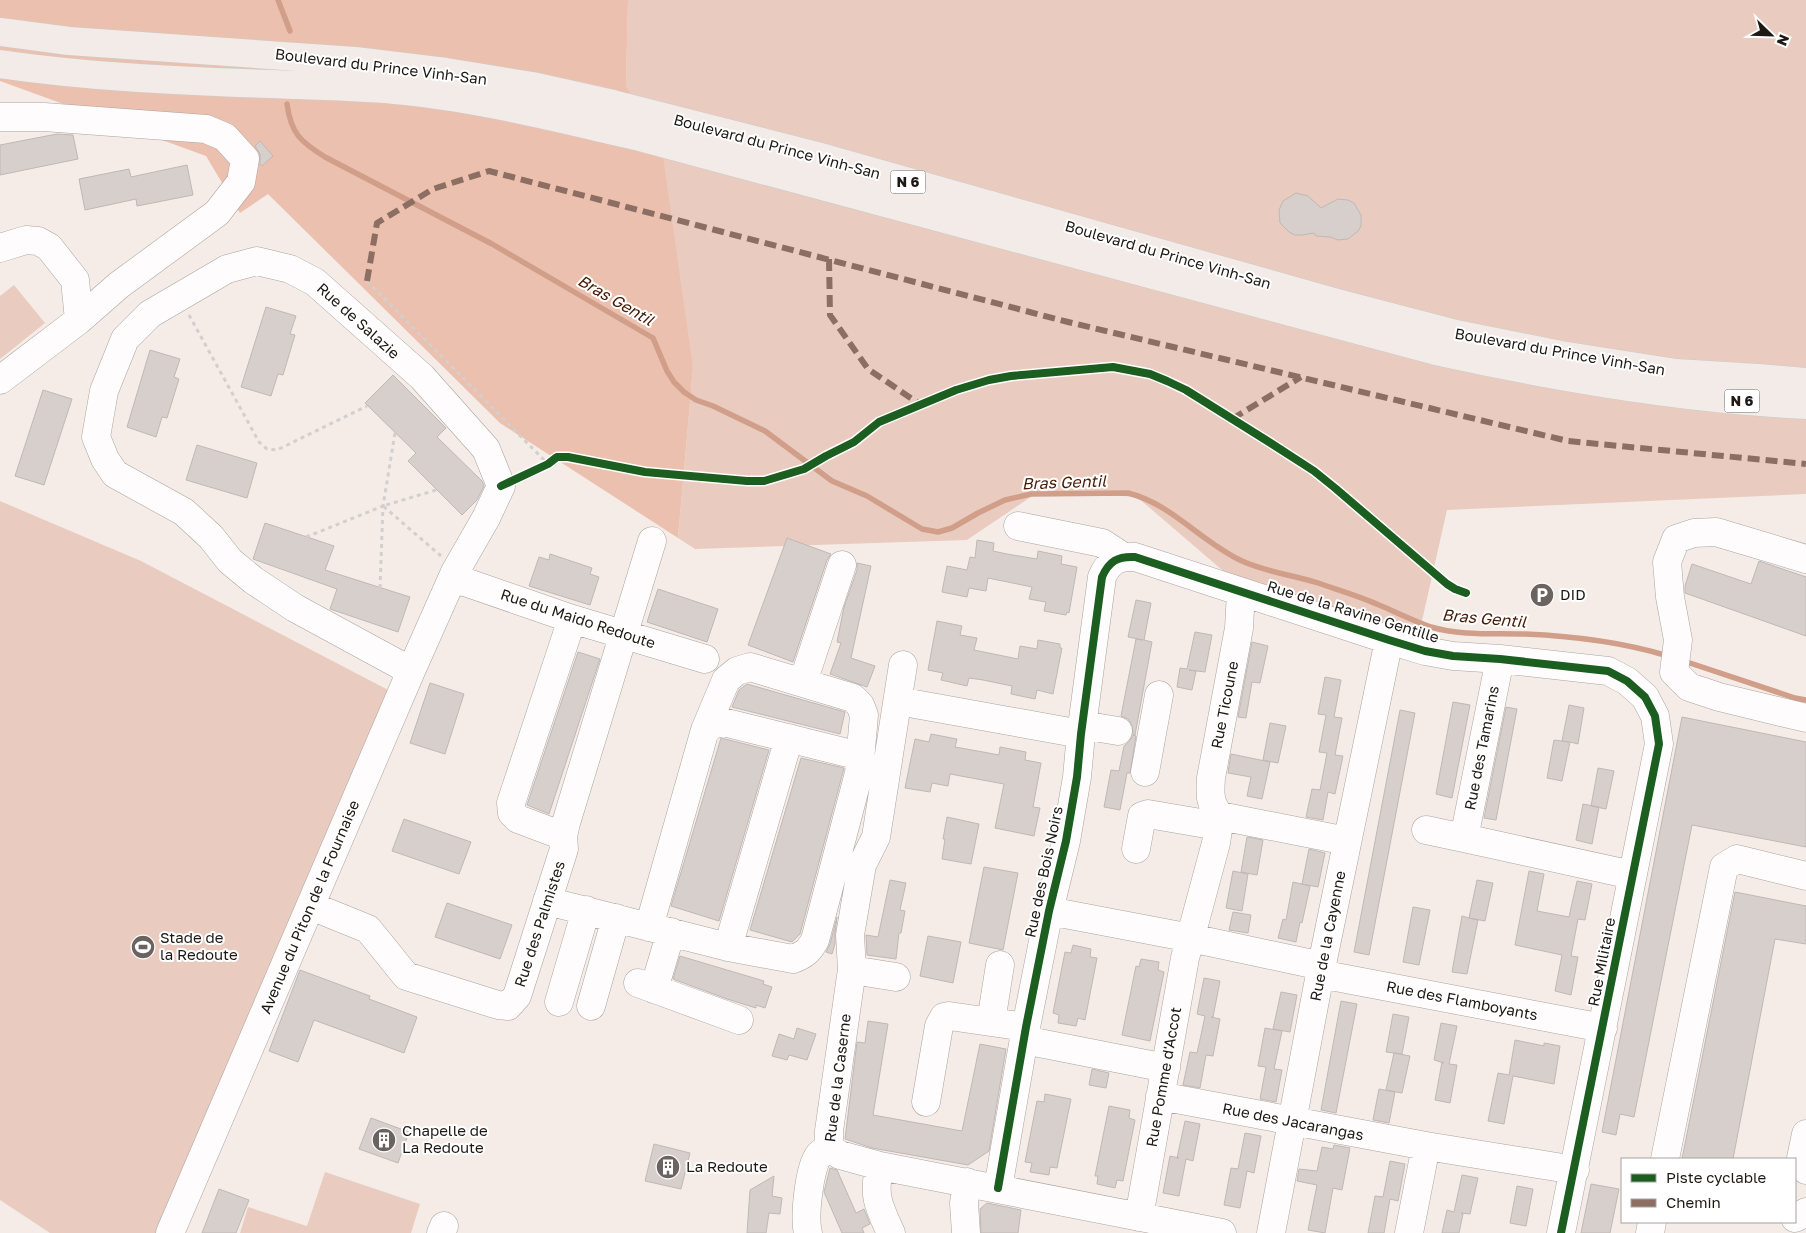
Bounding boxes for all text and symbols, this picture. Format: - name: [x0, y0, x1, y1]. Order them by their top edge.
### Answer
- north arrow: [1746, 10, 1796, 60]
- text: N: [1774, 32, 1793, 48]
- street label: Boulevard du Prince Vinh-San: [274, 44, 488, 88]
- street label: Boulevard du Prince Vinh-San: [672, 110, 883, 182]
- road number: N 6: [890, 170, 926, 193]
- street label: Boulevard du Prince Vinh-San: [1063, 216, 1273, 292]
- water label: Bras Gentil: [574, 270, 658, 330]
- street label: Rue de Salazie: [314, 278, 404, 362]
- street label: Boulevard du Prince Vinh-San: [1454, 324, 1667, 378]
- road number: N 6: [1724, 390, 1760, 412]
- water label: Bras Gentil: [1021, 471, 1107, 493]
- street label: Rue de la Ravine Gentille: [1265, 576, 1442, 646]
- parking icon: DID: [1529, 582, 1555, 608]
- street label: Rue du Maido Redoute: [499, 585, 658, 652]
- place label: DID: [1560, 585, 1586, 603]
- water label: Bras Gentil: [1441, 604, 1528, 632]
- street label: Rue Ticoune: [1207, 659, 1241, 750]
- street label: Rue des Tamarins: [1460, 684, 1502, 812]
- street label: Avenue du Piton de la Fournaise: [256, 797, 362, 1016]
- street label: Rue des Bois Noirs: [1020, 804, 1066, 939]
- street label: Rue des Palmistes: [510, 858, 568, 989]
- street label: Rue de la Cayenne: [1306, 869, 1349, 1003]
- street label: Rue Militaire: [1584, 916, 1619, 1008]
- place label: Stade de la Redoute: [160, 928, 238, 963]
- sports icon: Stade de la Redoute: [130, 934, 156, 960]
- street label: Rue des Flamboyants: [1385, 977, 1539, 1024]
- street label: Rue Pomme d'Accot: [1142, 1005, 1184, 1148]
- street label: Rue de la Caserne: [820, 1012, 854, 1143]
- street label: Rue des Jacarangas: [1221, 1098, 1365, 1144]
- place label: Chapelle de La Redoute: [402, 1121, 488, 1156]
- building icon: Chapelle de La Redoute: [371, 1127, 397, 1153]
- building icon: La Redoute: [655, 1154, 681, 1180]
- place label: La Redoute: [686, 1157, 768, 1175]
- legend: [1621, 1158, 1796, 1223]
- text: Piste cyclable: [1666, 1168, 1767, 1186]
- text: Chemin: [1666, 1193, 1721, 1211]

